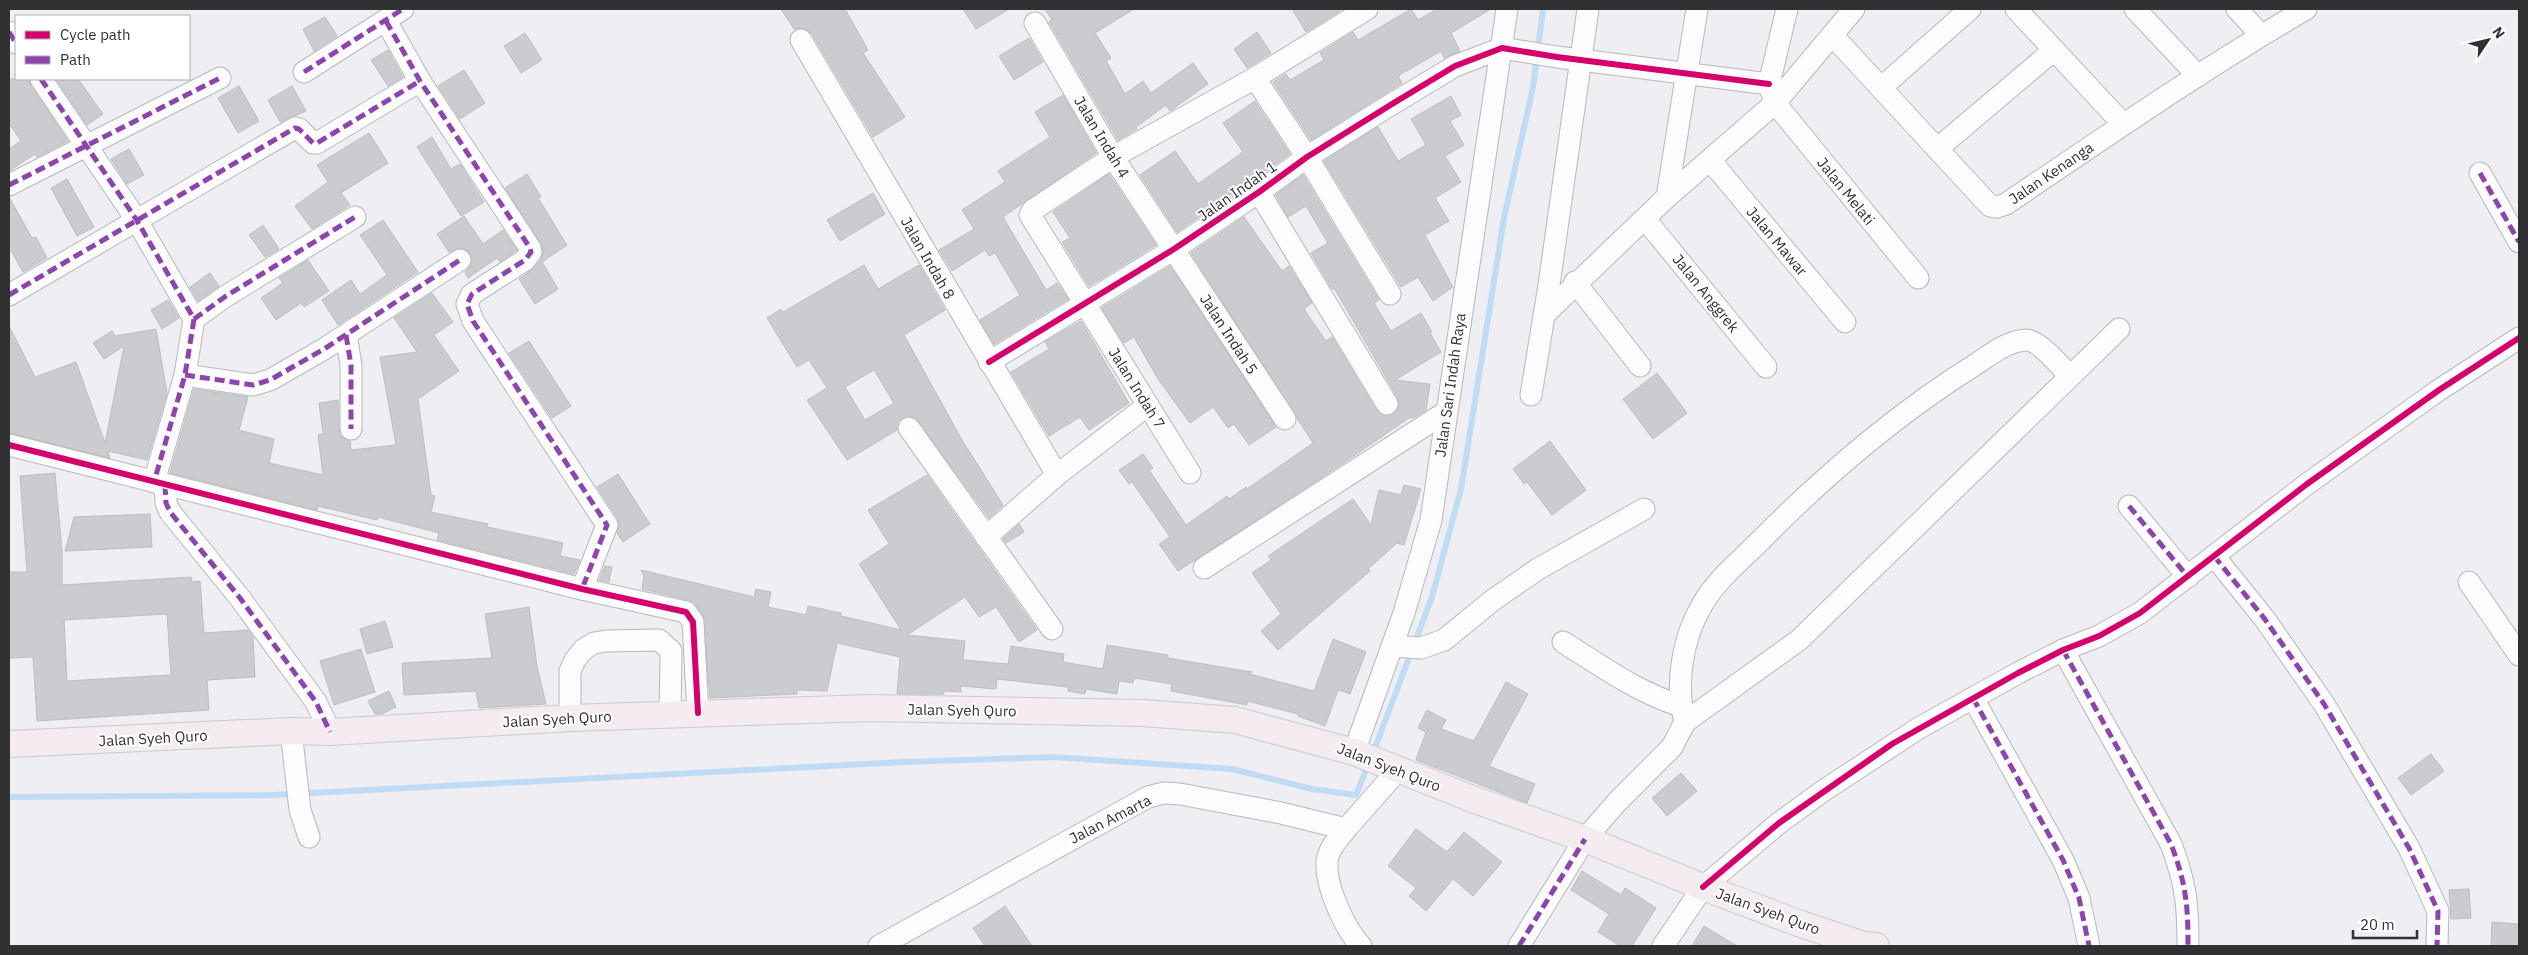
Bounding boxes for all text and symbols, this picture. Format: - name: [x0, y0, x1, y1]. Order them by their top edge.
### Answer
- legend: [15, 15, 190, 80]
- north arrow: [2463, 15, 2513, 65]
- text: N: [2488, 23, 2509, 42]
- text: Cycle path: [60, 25, 131, 44]
- text: Path: [60, 50, 91, 69]
- street label: Jalan Indah 4: [1070, 93, 1134, 181]
- street label: Jalan Kenanga: [2005, 138, 2097, 208]
- street label: Jalan Melati: [1813, 153, 1879, 229]
- street label: Jalan Indah 1: [1194, 157, 1280, 225]
- street label: Jalan Mawar: [1742, 202, 1812, 280]
- street label: Jalan Indah 8: [897, 213, 959, 303]
- street label: Jalan Anggrek: [1669, 250, 1743, 336]
- street label: Jalan Indah 5: [1196, 290, 1262, 378]
- street label: Jalan Sari Indah Raya: [1430, 312, 1470, 458]
- street label: Jalan Indah 7: [1105, 344, 1169, 432]
- street label: Jalan Syeh Quro: [907, 700, 1017, 720]
- street label: Jalan Syeh Quro: [502, 707, 612, 731]
- street label: Jalan Syeh Quro: [98, 726, 208, 750]
- street label: Jalan Syeh Quro: [1335, 739, 1443, 795]
- street label: Jalan Amarta: [1066, 790, 1154, 848]
- street label: Jalan Syeh Quro: [1713, 883, 1823, 939]
- scale bar: [2353, 908, 2417, 940]
- text: 20 m: [2360, 915, 2395, 934]

